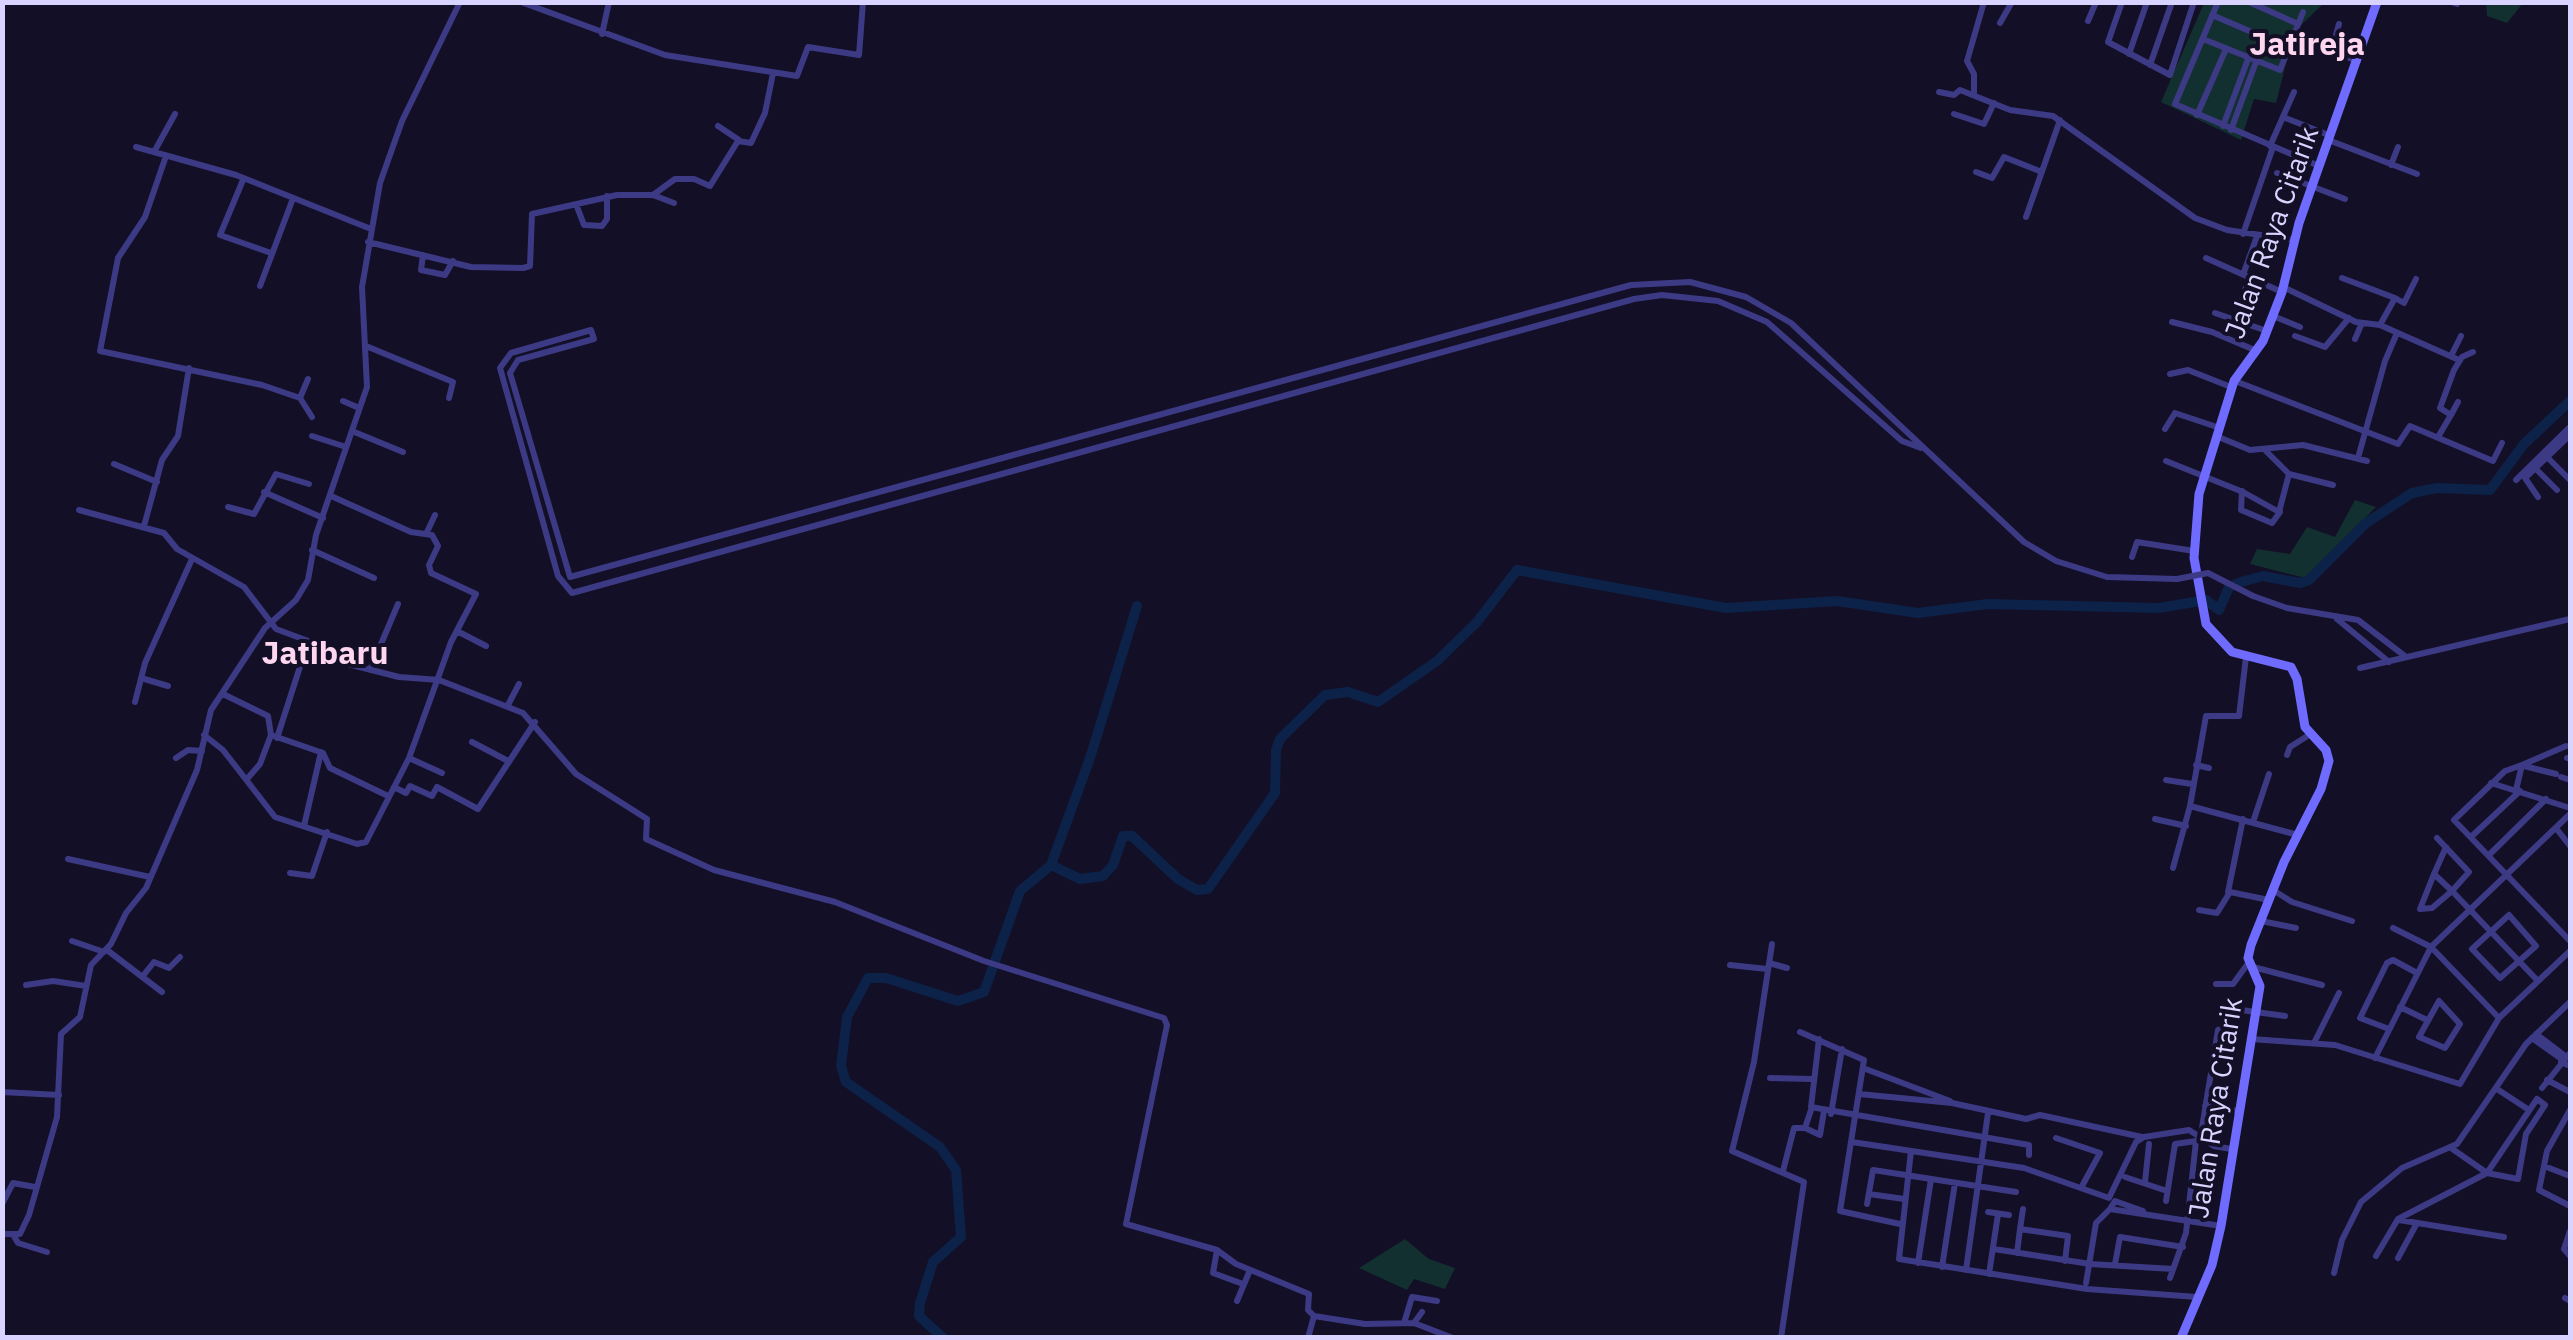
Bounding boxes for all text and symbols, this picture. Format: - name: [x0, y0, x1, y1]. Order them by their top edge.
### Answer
- district label: Jatireja: [2249, 27, 2365, 65]
- street label: Jalan Raya Citarik: [2219, 122, 2327, 344]
- district label: Jatibaru: [262, 636, 388, 674]
- street label: Jalan Raya Citarik: [2183, 995, 2251, 1221]

